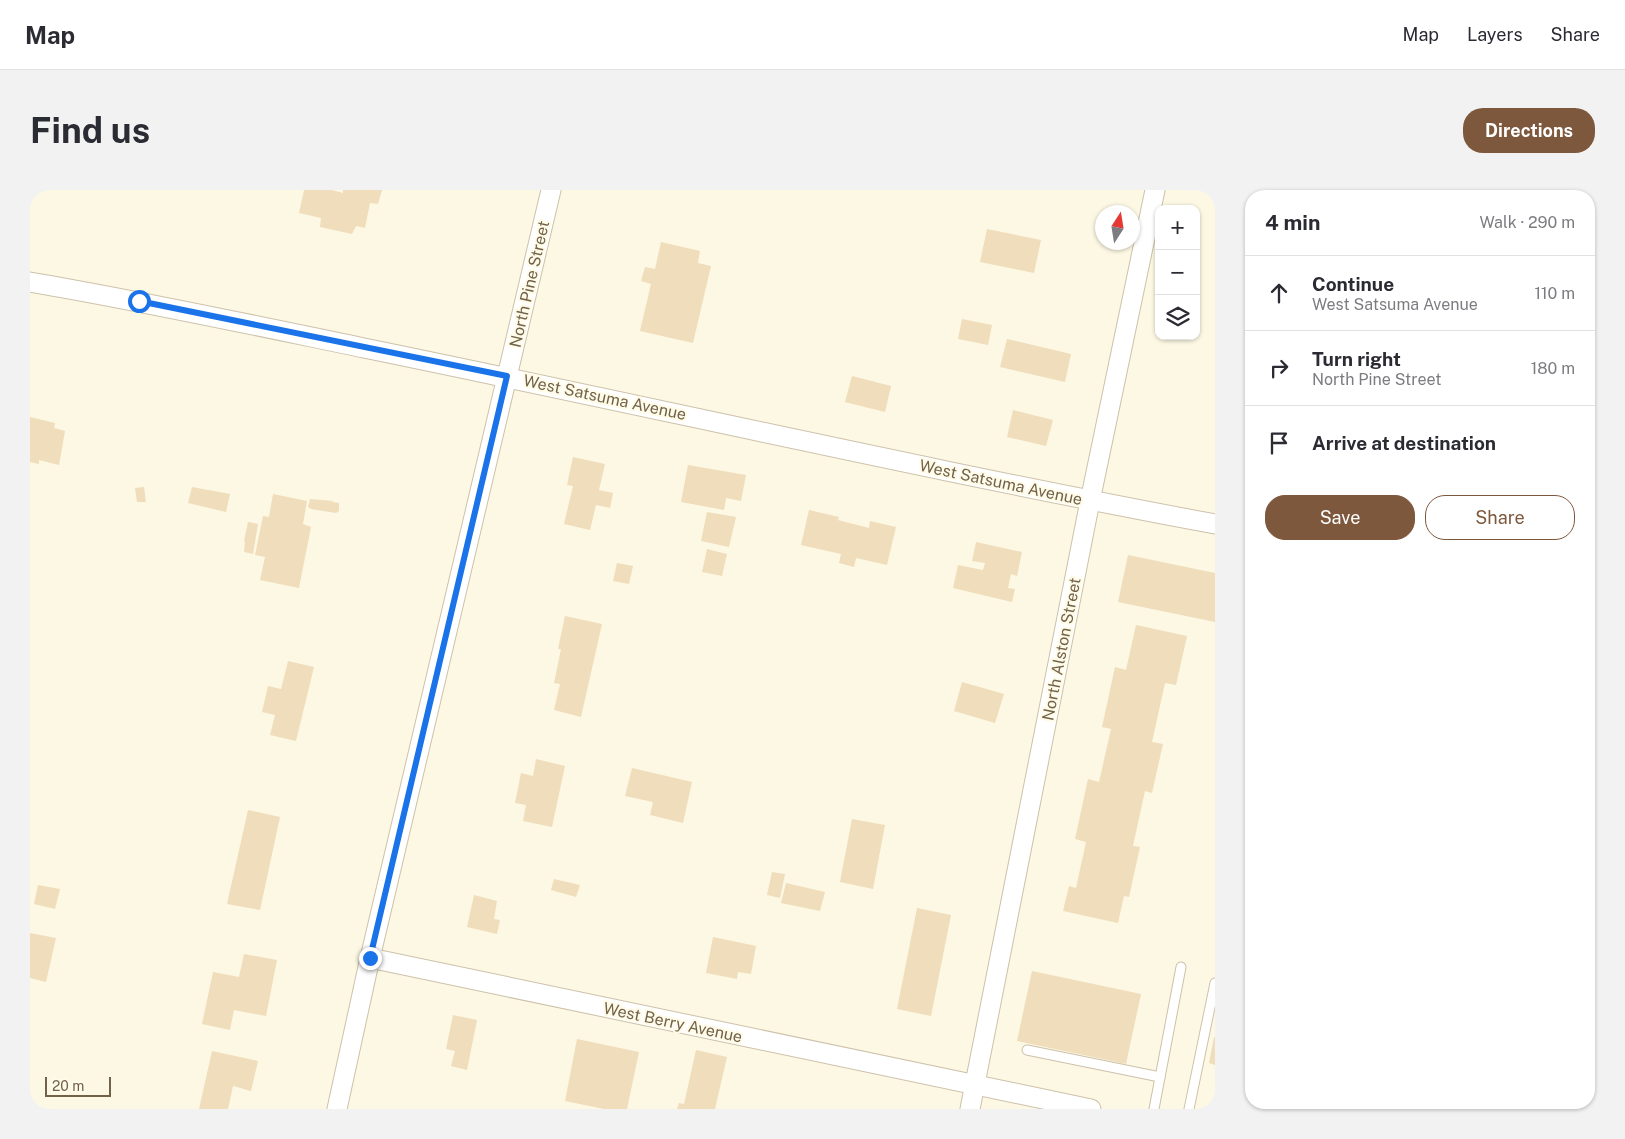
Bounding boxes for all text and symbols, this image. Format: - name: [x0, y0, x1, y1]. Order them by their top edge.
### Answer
- text: Map: [25, 21, 75, 49]
- text: Map: [1403, 24, 1439, 45]
- text: Layers: [1467, 24, 1523, 45]
- text: Share: [1551, 24, 1600, 45]
- button: Directions: [1463, 108, 1595, 153]
- text: Find us: [30, 110, 150, 151]
- north arrow: [1095, 205, 1140, 250]
- map controls: [1155, 205, 1200, 340]
- button: +: [1155, 205, 1200, 250]
- text: 4 min: [1265, 210, 1320, 235]
- text: Walk · 290 m: [1480, 213, 1575, 232]
- street label: North Pine Street: [506, 219, 553, 349]
- button: −: [1155, 250, 1200, 295]
- text: Continue: [1312, 273, 1394, 295]
- icon: ahead: [1265, 279, 1293, 307]
- text: 110 m: [1534, 284, 1575, 303]
- route start: [128, 290, 151, 313]
- button: layers: [1155, 295, 1200, 340]
- text: West Satsuma Avenue: [1312, 295, 1478, 314]
- text: Turn right: [1312, 348, 1401, 370]
- icon: right: [1265, 354, 1293, 382]
- text: 180 m: [1531, 359, 1575, 378]
- text: North Pine Street: [1312, 370, 1441, 389]
- street label: West Satsuma Avenue: [522, 371, 688, 424]
- icon: arrive: [1265, 429, 1293, 457]
- text: Arrive at destination: [1312, 432, 1496, 454]
- street label: West Satsuma Avenue: [918, 456, 1084, 509]
- button: Save: [1265, 495, 1415, 540]
- button: Share: [1425, 495, 1575, 540]
- street label: North Alston Street: [1038, 576, 1085, 722]
- route end: [359, 947, 382, 970]
- street label: West Berry Avenue: [602, 998, 744, 1046]
- scale bar: [45, 1074, 111, 1097]
- text: 20 m: [52, 1078, 84, 1094]

